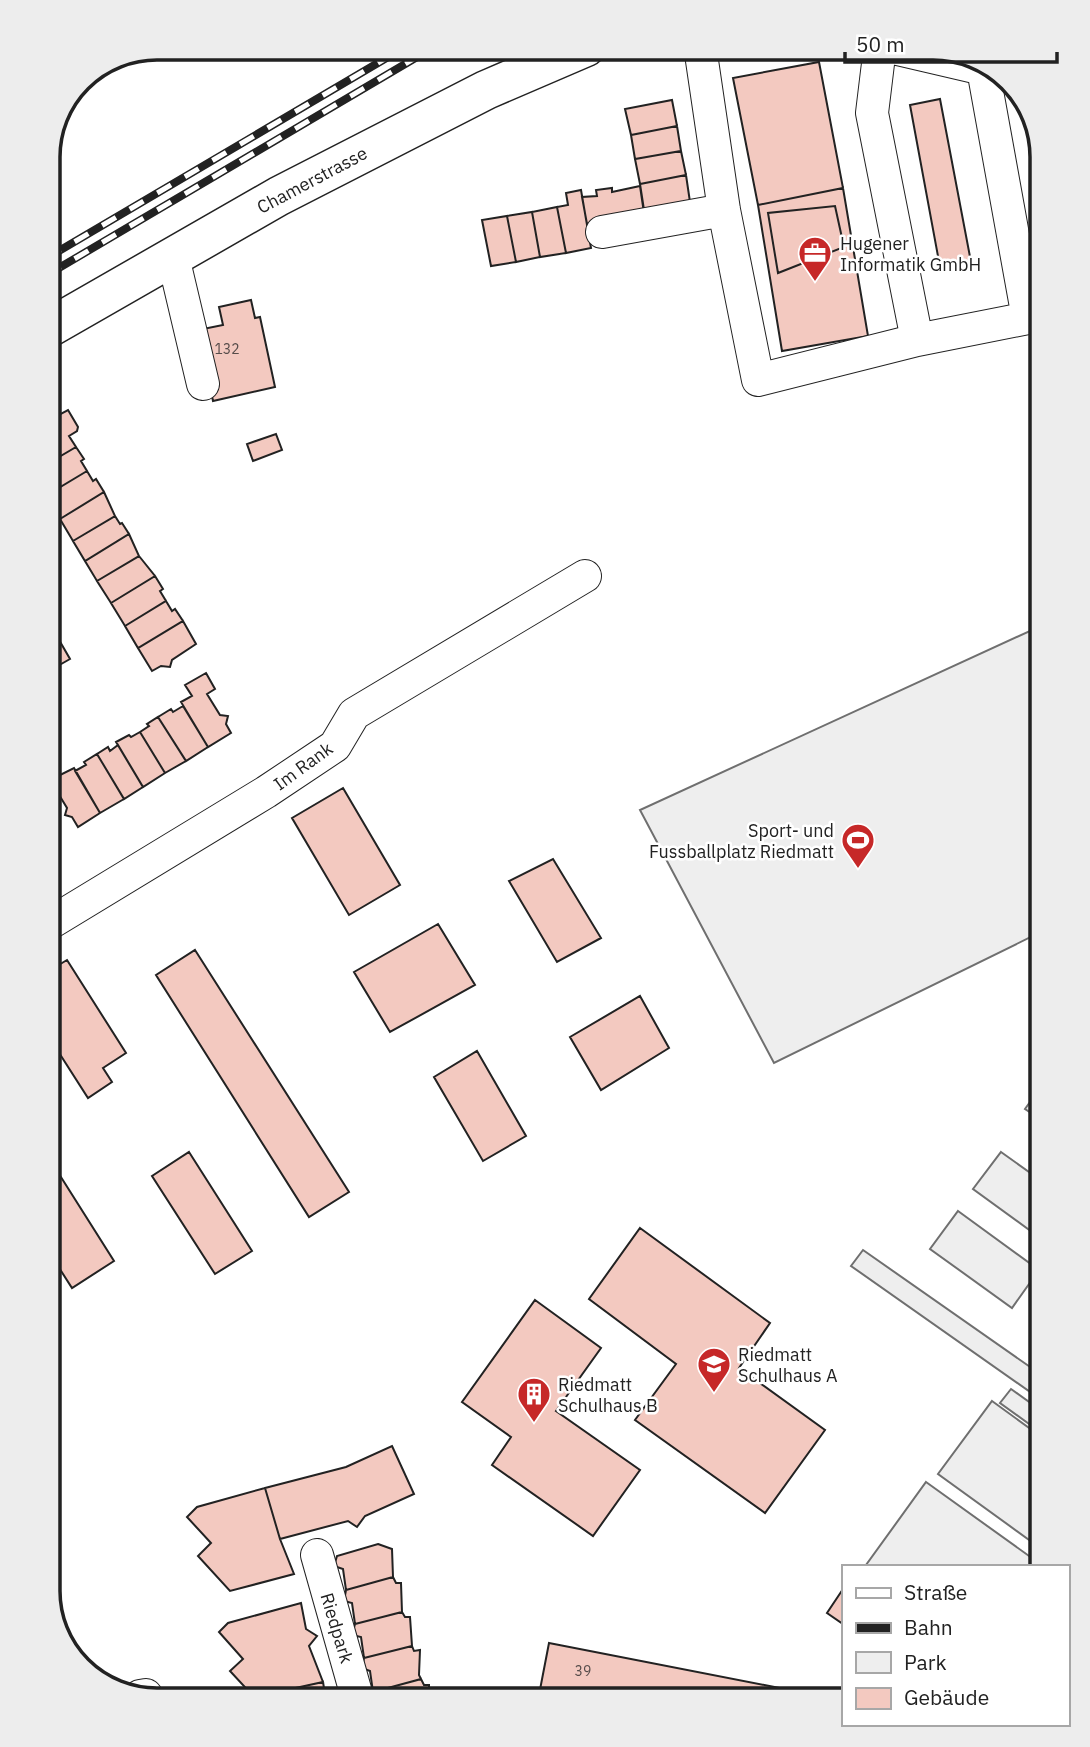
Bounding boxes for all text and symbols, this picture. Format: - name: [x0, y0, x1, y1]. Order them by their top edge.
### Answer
- scale bar: [845, 21, 1057, 65]
- text: 50 m: [856, 30, 905, 58]
- street label: Chamerstrasse: [253, 141, 371, 219]
- place label: Hugener Informatik GmbH: [840, 232, 981, 276]
- office icon: Hugener Informatik GmbH: [796, 234, 834, 283]
- house number: 132: [214, 340, 240, 358]
- street label: Im Rank: [269, 736, 338, 795]
- place label: Sport- und Fussballplatz Riedmatt: [649, 819, 834, 863]
- sports icon: Sport- und Fussballplatz Riedmatt: [839, 821, 877, 870]
- place label: Riedmatt Schulhaus A: [738, 1343, 838, 1387]
- school or university icon: Riedmatt Schulhaus A: [695, 1345, 733, 1394]
- place label: Riedmatt Schulhaus B: [558, 1373, 658, 1417]
- building icon: Riedmatt Schulhaus B: [515, 1375, 553, 1424]
- legend: [842, 1565, 1069, 1726]
- text: Straße: [904, 1578, 967, 1606]
- street label: Riedpark: [315, 1590, 359, 1667]
- text: Bahn: [904, 1613, 953, 1641]
- text: Park: [904, 1648, 947, 1676]
- house number: 39: [575, 1662, 591, 1680]
- text: Gebäude: [904, 1683, 989, 1711]

